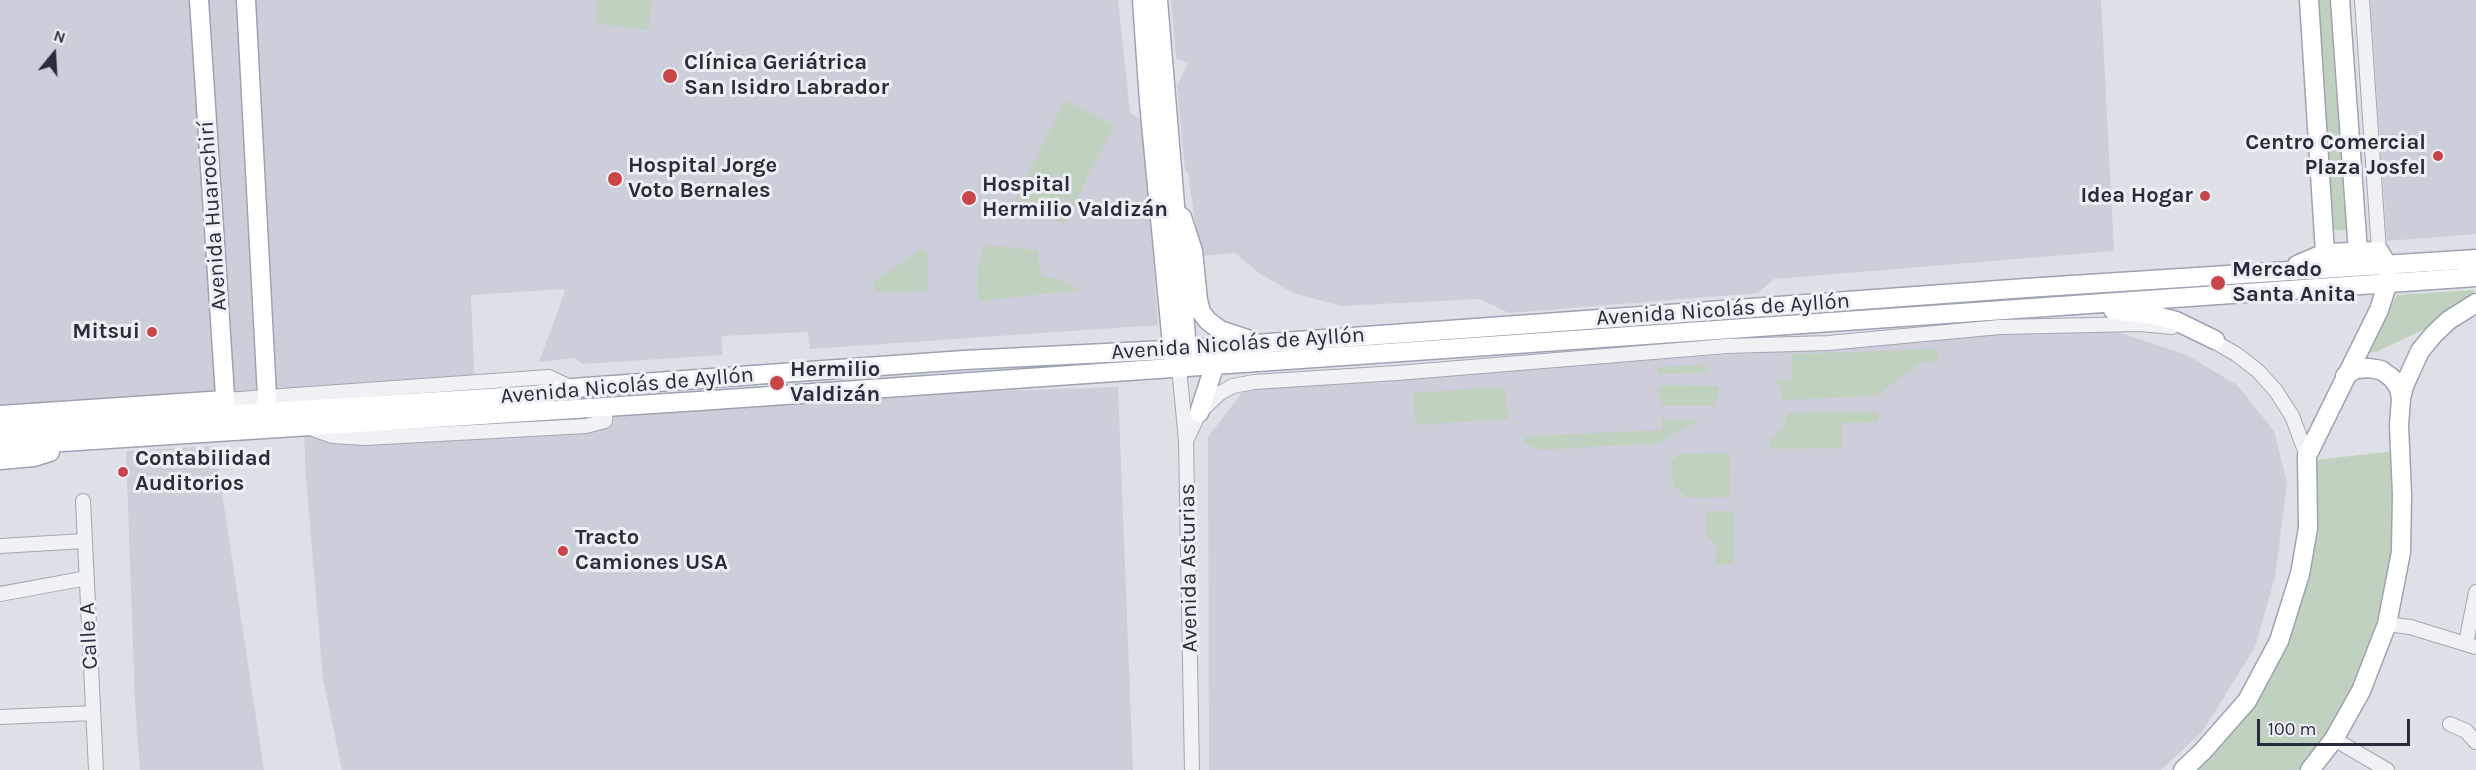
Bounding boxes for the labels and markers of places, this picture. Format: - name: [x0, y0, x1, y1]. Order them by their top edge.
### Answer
- place label: Clínica Geriátrica San Isidro Labrador: [684, 50, 889, 101]
- marker: Clínica Geriátrica San Isidro Labrador: [661, 67, 679, 85]
- place label: Centro Comercial Plaza Josfel: [2245, 130, 2426, 182]
- marker: Centro Comercial Plaza Josfel: [2431, 149, 2445, 163]
- place label: Hospital Jorge Voto Bernales: [628, 153, 777, 204]
- marker: Hospital Jorge Voto Bernales: [606, 170, 624, 188]
- place label: Hospital Hermilio Valdizán: [982, 172, 1168, 224]
- place label: Idea Hogar: [2080, 183, 2193, 209]
- marker: Hospital Hermilio Valdizán: [960, 189, 978, 207]
- marker: Idea Hogar: [2198, 189, 2212, 203]
- place label: Mercado Santa Anita: [2232, 257, 2356, 308]
- marker: Mercado Santa Anita: [2209, 274, 2227, 292]
- place label: Mitsui: [72, 319, 140, 345]
- marker: Mitsui: [145, 325, 159, 339]
- place label: Hermilio Valdizán: [790, 357, 880, 408]
- marker: Hermilio Valdizán: [768, 374, 786, 392]
- place label: Contabilidad Auditorios: [135, 446, 271, 498]
- marker: Contabilidad Auditorios: [116, 465, 130, 479]
- place label: Tracto Camiones USA: [575, 525, 728, 576]
- marker: Tracto Camiones USA: [556, 544, 570, 558]

